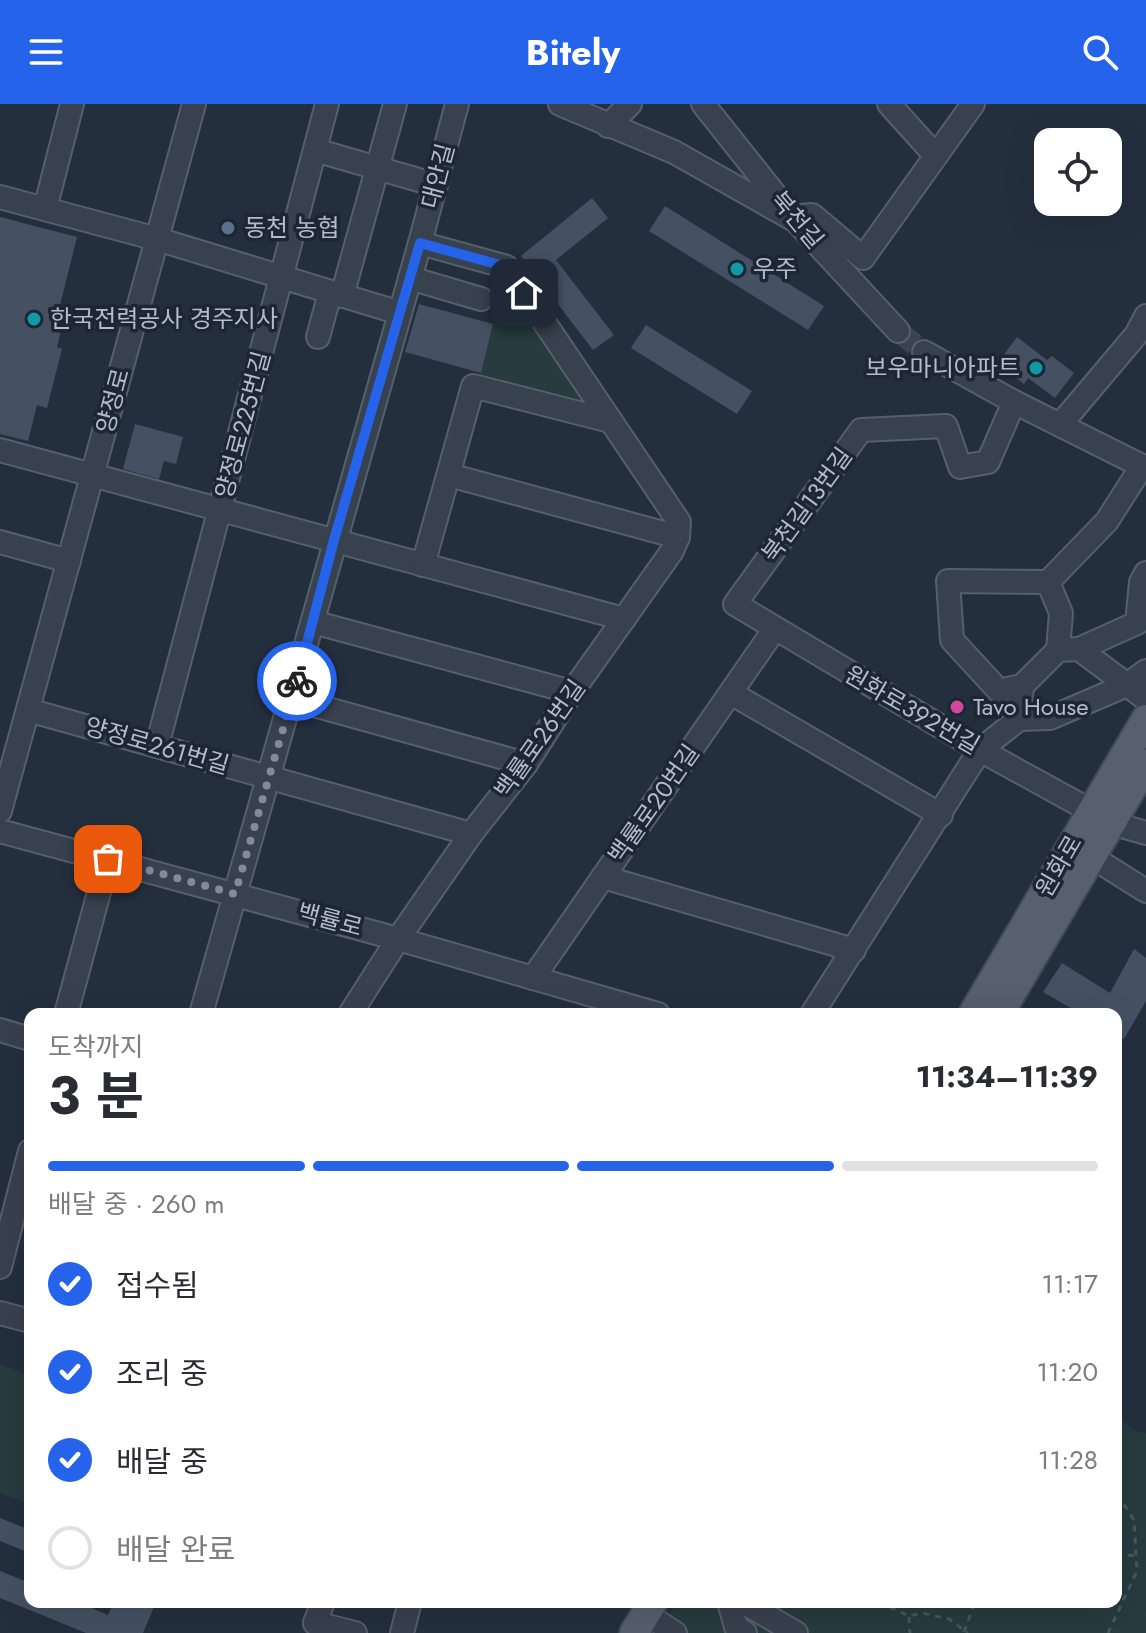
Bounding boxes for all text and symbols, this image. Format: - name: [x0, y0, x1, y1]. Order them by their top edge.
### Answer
- text: Bitely: [526, 26, 620, 78]
- icon: menu: [24, 30, 68, 74]
- icon: search: [1078, 30, 1122, 74]
- map controls: [1034, 128, 1122, 216]
- button: locate: [1034, 128, 1122, 216]
- street label: 대안길: [412, 139, 463, 212]
- street label: 북천길: [763, 183, 832, 256]
- place label: 동천 농협: [244, 210, 340, 245]
- marker: 동천 농협: [219, 219, 237, 237]
- place label: 우주: [753, 251, 797, 286]
- pin: [490, 259, 558, 327]
- marker: 우주: [728, 260, 746, 278]
- icon: home: [502, 271, 546, 315]
- place label: 한국전력공사 경주지사: [50, 301, 278, 336]
- marker: 한국전력공사 경주지사: [25, 310, 43, 328]
- street label: 양정로225번길: [206, 347, 279, 502]
- place label: 보우마니아파트: [865, 350, 1020, 385]
- marker: 보우마니아파트: [1027, 359, 1045, 377]
- street label: 양정로: [87, 364, 138, 437]
- street label: 북천길13번길: [753, 440, 860, 569]
- courier: [257, 641, 337, 721]
- street label: 원화로392번길: [838, 657, 986, 762]
- icon: bike: [275, 659, 319, 703]
- street label: 백률로26번길: [486, 672, 593, 805]
- place label: Tavo House: [973, 689, 1089, 724]
- marker: Tavo House: [948, 698, 966, 716]
- street label: 양정로261번길: [81, 708, 233, 783]
- street label: 백률로20번길: [600, 737, 708, 870]
- pin: [74, 825, 142, 893]
- street label: 원화로: [1027, 828, 1090, 903]
- icon: bag: [86, 837, 130, 881]
- street label: 백률로: [294, 894, 367, 945]
- text: 도착까지: [48, 1028, 144, 1066]
- text: 11:34–11:39: [916, 1055, 1098, 1098]
- text: 3 분: [48, 1058, 144, 1134]
- text: 배달 중 · 260 m: [48, 1185, 224, 1223]
- icon: check: [48, 1262, 92, 1306]
- text: 접수됨: [116, 1264, 199, 1307]
- text: 11:17: [1041, 1265, 1098, 1303]
- icon: check: [48, 1350, 92, 1394]
- text: 조리 중: [116, 1352, 208, 1395]
- text: 11:20: [1036, 1353, 1098, 1391]
- icon: check: [48, 1438, 92, 1482]
- text: 배달 중: [116, 1440, 208, 1483]
- text: 11:28: [1038, 1441, 1098, 1479]
- text: 배달 완료: [116, 1528, 235, 1571]

